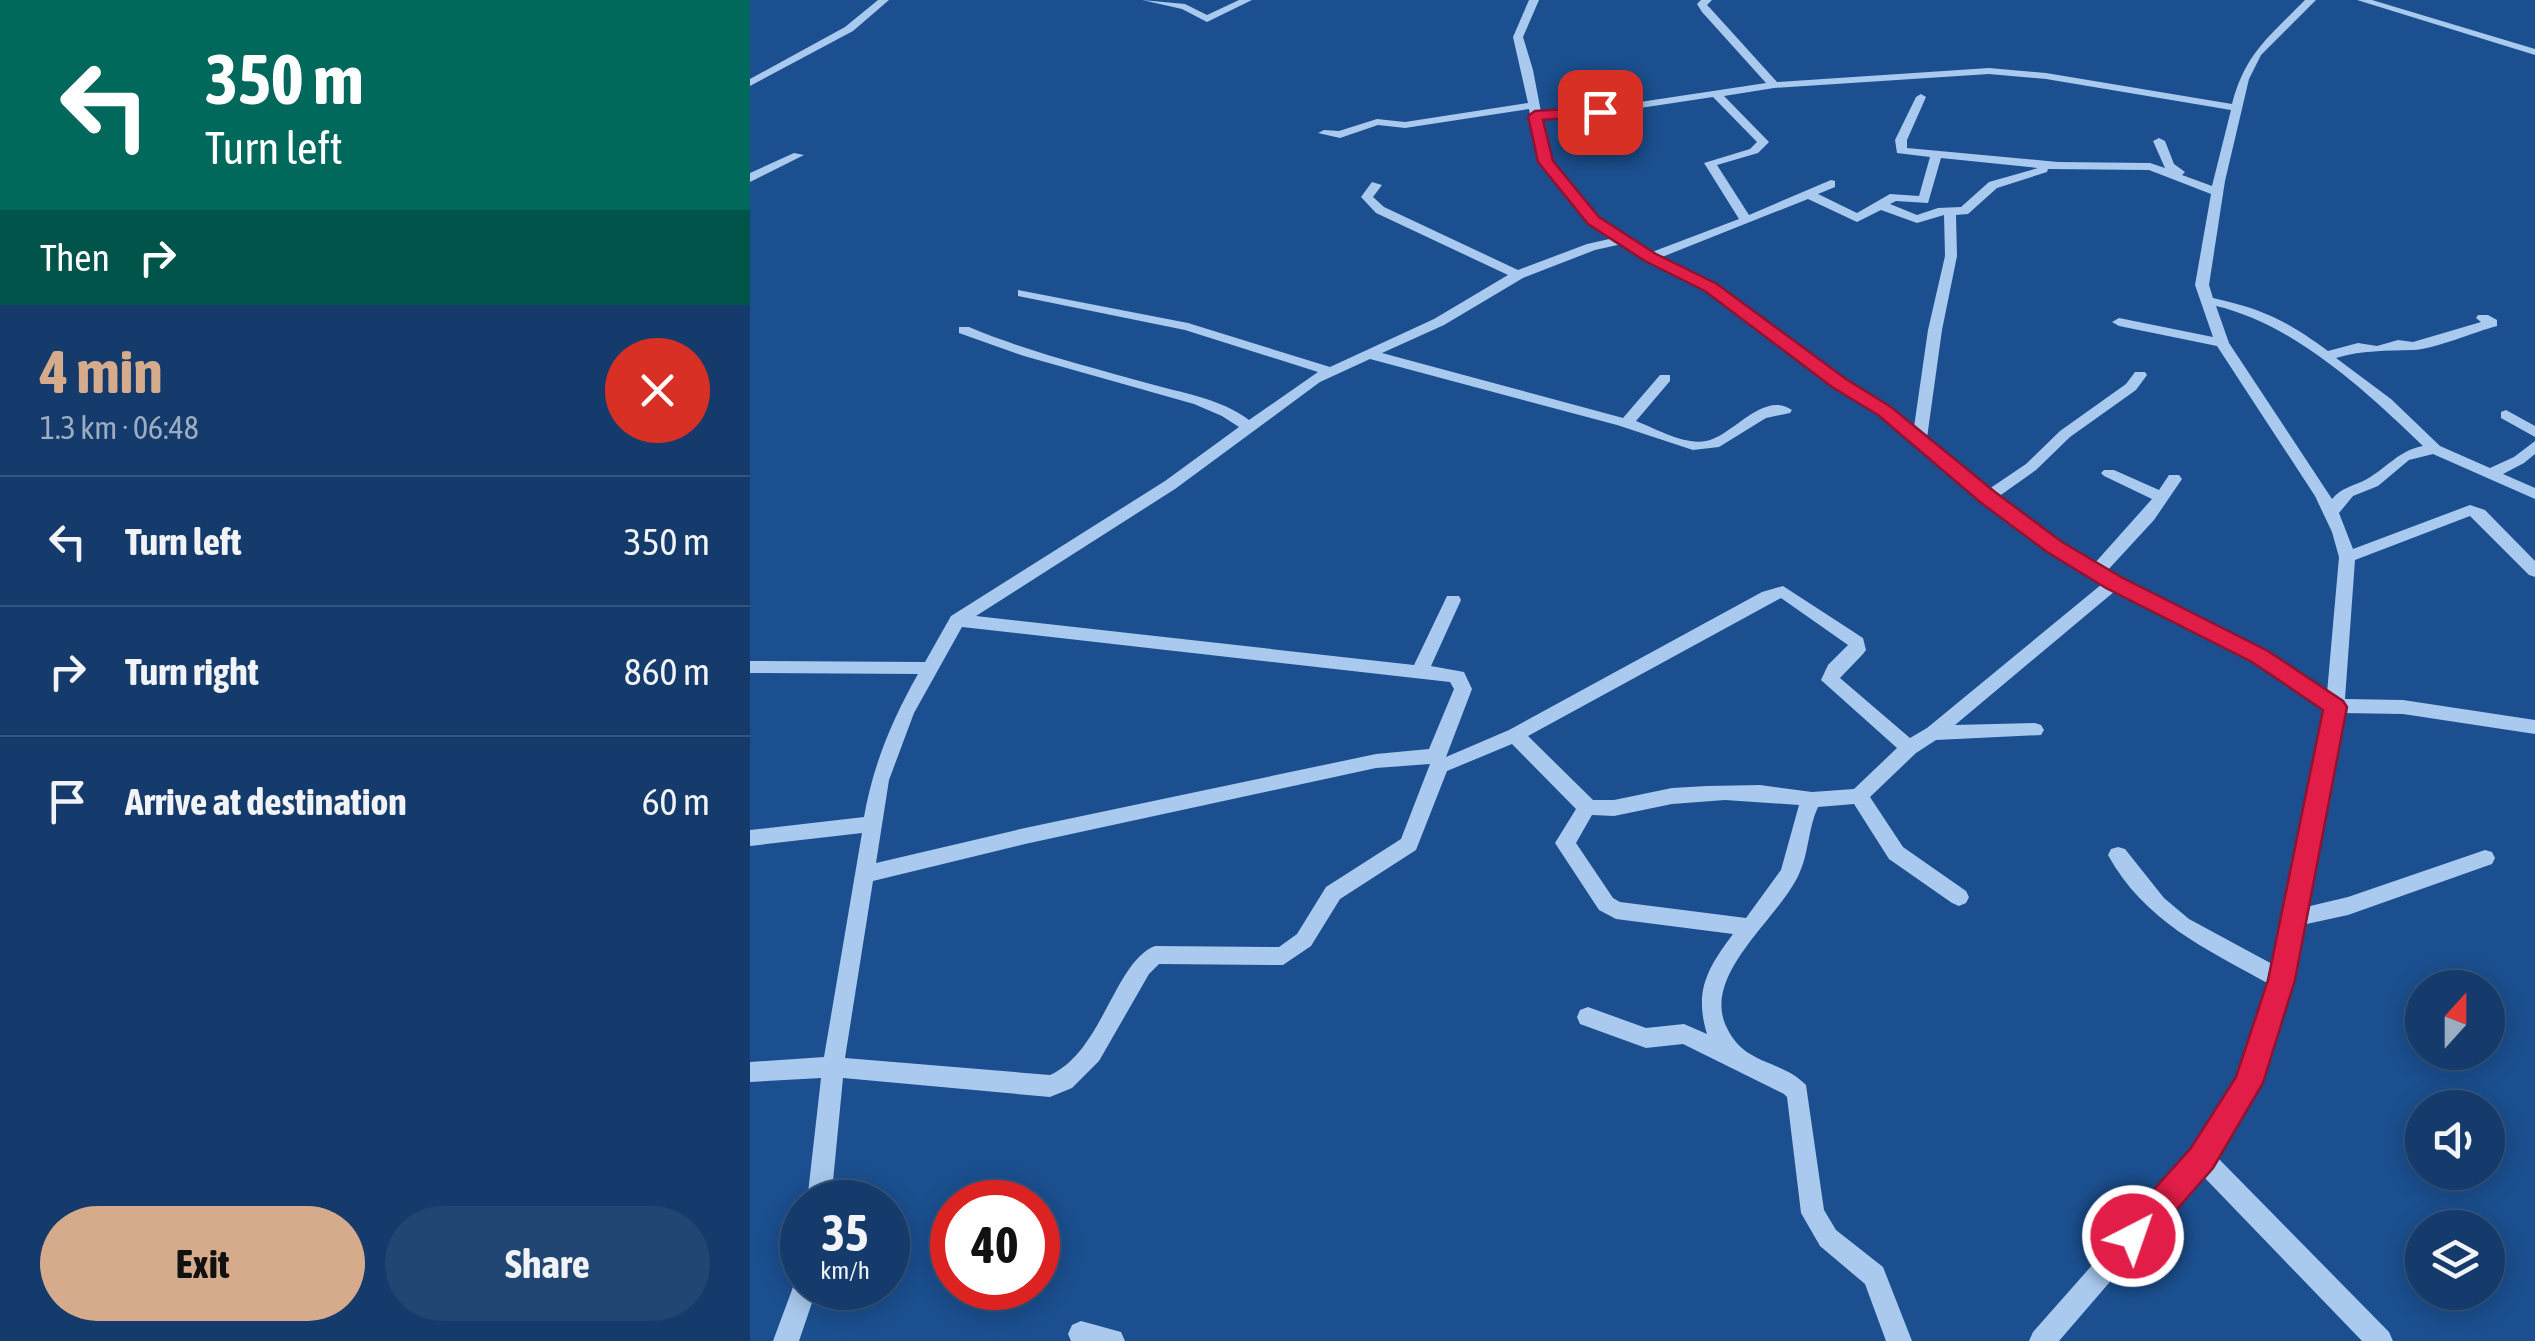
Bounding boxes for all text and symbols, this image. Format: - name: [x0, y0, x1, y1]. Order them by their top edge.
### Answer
- text: 350 m: [205, 39, 364, 119]
- icon: left: [40, 40, 170, 170]
- pin: [1558, 70, 1643, 155]
- icon: arrive: [1573, 85, 1628, 140]
- text: Turn left: [205, 122, 343, 174]
- icon: right: [130, 230, 185, 285]
- text: Then: [40, 236, 110, 279]
- text: 4 min: [40, 337, 163, 406]
- button: close: [605, 338, 710, 443]
- text: 1.3 km · 06:48: [40, 409, 199, 446]
- icon: left: [40, 514, 95, 569]
- text: Turn left: [125, 520, 241, 563]
- text: 350 m: [624, 520, 710, 563]
- icon: right: [40, 644, 95, 699]
- text: Turn right: [125, 650, 259, 693]
- text: 860 m: [624, 650, 710, 693]
- icon: arrive: [40, 774, 95, 829]
- text: Arrive at destination: [125, 780, 407, 823]
- text: 60 m: [642, 780, 710, 823]
- north arrow: [2405, 970, 2505, 1070]
- map controls: [2405, 970, 2505, 1310]
- button: sound: [2405, 1090, 2505, 1190]
- speed limit sign: 40: [930, 1180, 1060, 1310]
- position arrow: [2081, 1184, 2185, 1288]
- text: 35: [821, 1204, 868, 1262]
- button: Exit: [40, 1206, 365, 1321]
- button: Share: [385, 1206, 710, 1321]
- button: layers: [2405, 1210, 2505, 1310]
- text: km/h: [820, 1256, 870, 1284]

